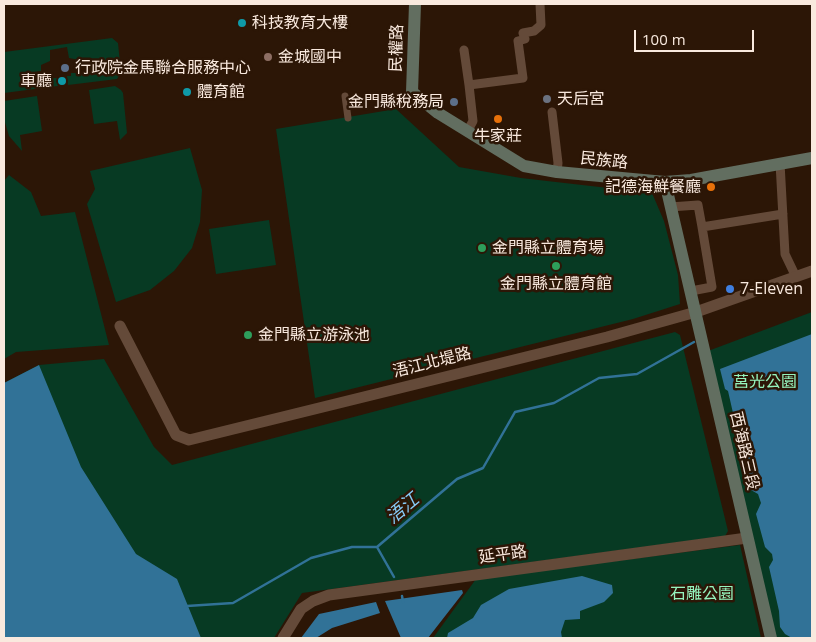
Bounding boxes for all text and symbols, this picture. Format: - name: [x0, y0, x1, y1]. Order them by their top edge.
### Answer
- place label: 科技教育大樓: [252, 13, 348, 33]
- marker: 科技教育大樓: [236, 17, 248, 29]
- scale bar: [636, 20, 756, 52]
- street label: 民權路: [387, 24, 407, 72]
- text: 100 m: [642, 29, 686, 49]
- place label: 金城國中: [278, 47, 342, 67]
- marker: 金城國中: [262, 51, 274, 63]
- place label: 行政院金馬聯合服務中心: [75, 58, 251, 78]
- marker: 行政院金馬聯合服務中心: [59, 62, 71, 74]
- place label: 車廳: [20, 71, 52, 91]
- marker: 車廳: [56, 75, 68, 87]
- place label: 體育館: [197, 82, 245, 102]
- marker: 體育館: [181, 86, 193, 98]
- place label: 天后宮: [557, 89, 605, 109]
- place label: 金門縣稅務局: [348, 92, 444, 112]
- marker: 天后宮: [541, 93, 553, 105]
- marker: 金門縣稅務局: [448, 96, 460, 108]
- marker: 牛家莊: [492, 113, 504, 125]
- place label: 牛家莊: [474, 126, 522, 146]
- street label: 民族路: [579, 149, 629, 173]
- place label: 記德海鮮餐廳: [605, 177, 701, 197]
- marker: 記德海鮮餐廳: [705, 181, 717, 193]
- place label: 金門縣立體育場: [492, 238, 604, 258]
- marker: 金門縣立體育場: [476, 242, 488, 254]
- marker: 金門縣立體育館: [550, 260, 562, 272]
- place label: 金門縣立體育館: [500, 274, 612, 294]
- place label: 7-Eleven: [740, 279, 803, 299]
- marker: 7-Eleven: [724, 283, 736, 295]
- place label: 金門縣立游泳池: [258, 325, 370, 345]
- marker: 金門縣立游泳池: [242, 329, 254, 341]
- street label: 浯江北堤路: [391, 344, 473, 382]
- park label: 莒光公園: [733, 372, 797, 392]
- street label: 西海路三段: [726, 410, 762, 492]
- water label: 浯江: [382, 489, 424, 529]
- street label: 延平路: [478, 542, 528, 568]
- park label: 石雕公園: [670, 584, 734, 604]

